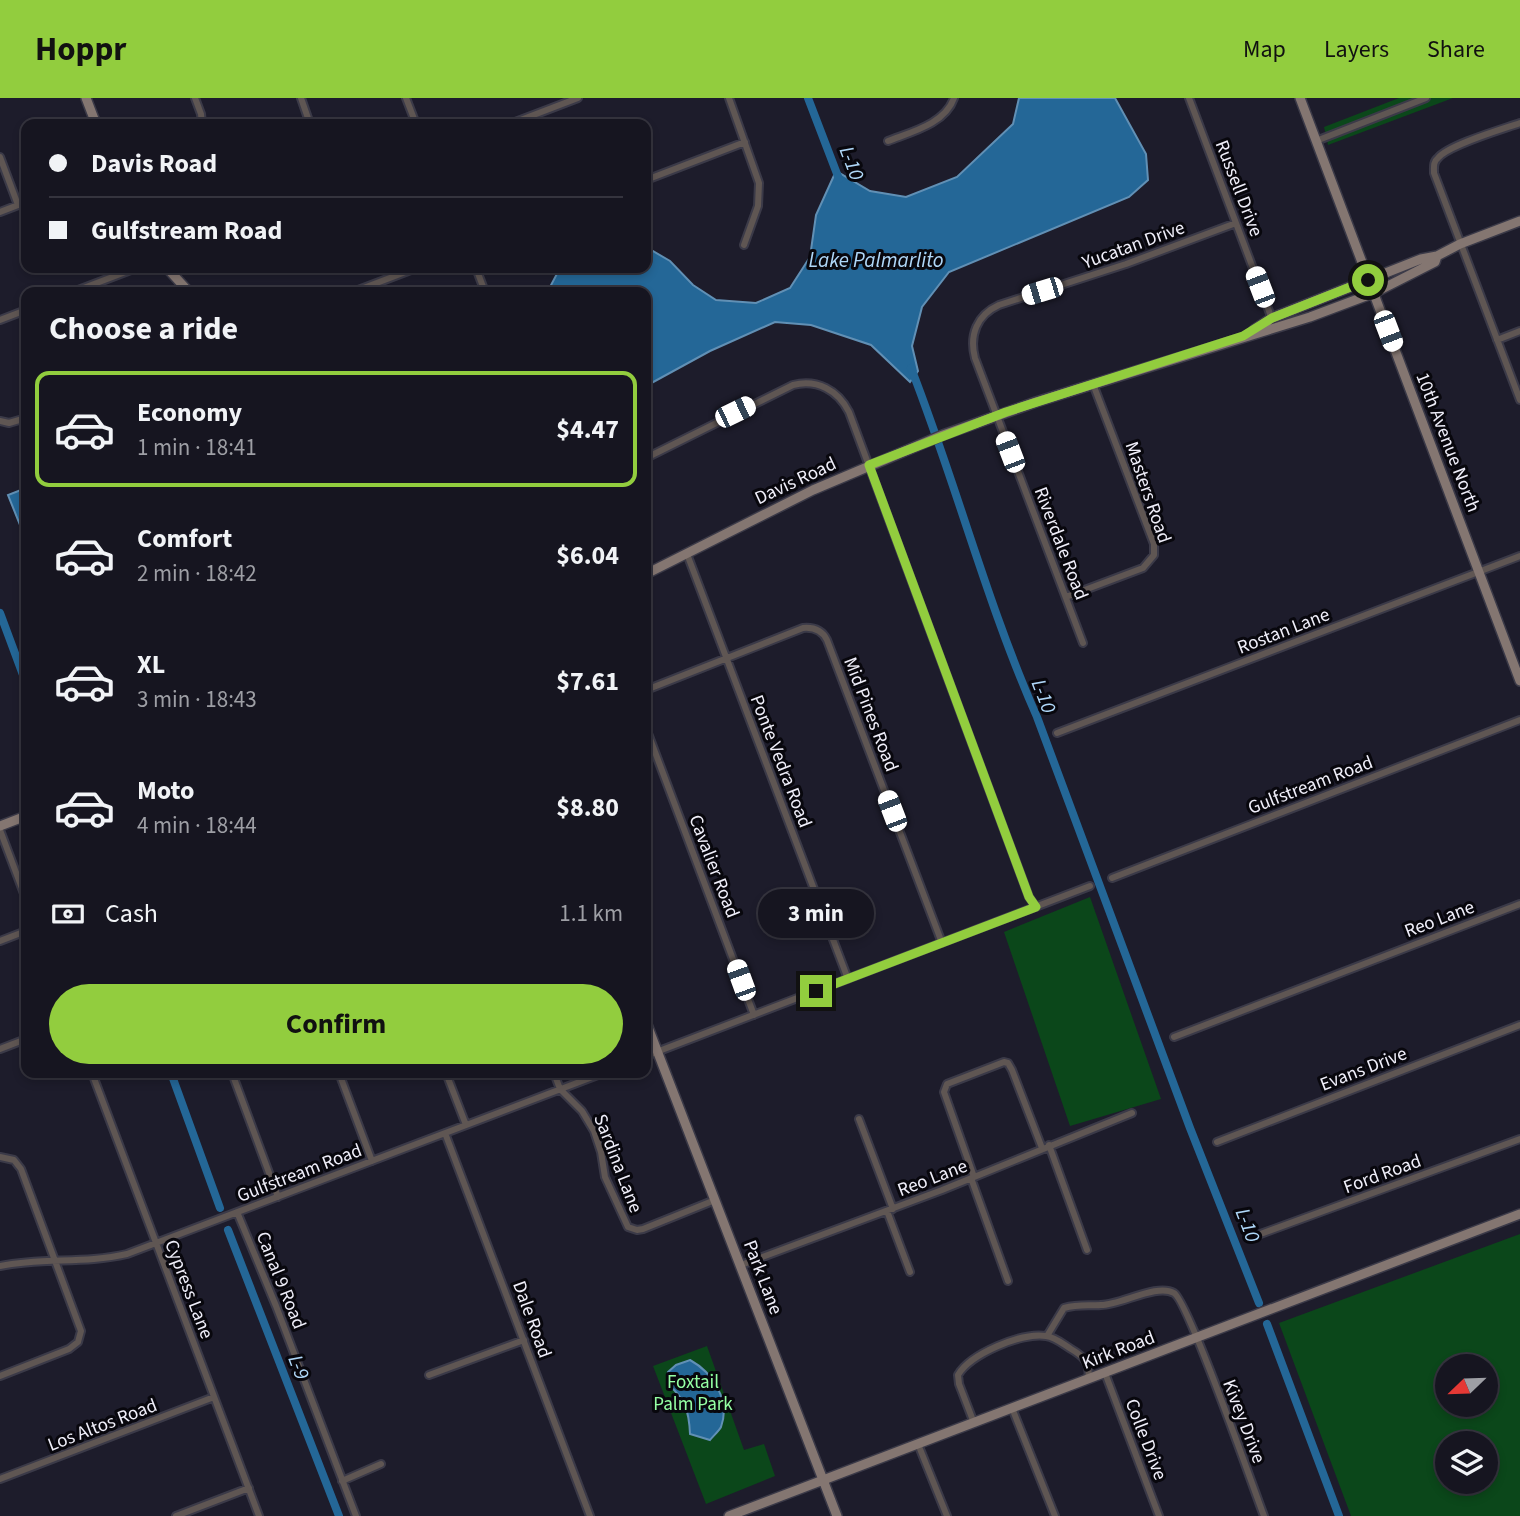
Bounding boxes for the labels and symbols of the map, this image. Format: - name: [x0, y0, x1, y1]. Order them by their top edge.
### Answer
- street label: Russell Drive: [1208, 136, 1269, 241]
- water label: L-10: [832, 142, 872, 184]
- street label: Yucatan Drive: [1077, 214, 1189, 277]
- water label: Lake Palmarlito: [808, 245, 944, 275]
- car: [1243, 264, 1278, 310]
- route start: [1352, 264, 1384, 296]
- car: [1019, 275, 1066, 307]
- car: [1371, 308, 1406, 354]
- street label: 10th Avenue North: [1409, 369, 1487, 516]
- car: [712, 393, 759, 431]
- car: [993, 429, 1028, 475]
- street label: Masters Road: [1118, 438, 1178, 547]
- street label: Davis Road: [750, 451, 841, 512]
- street label: Riverdale Road: [1027, 483, 1095, 604]
- street label: Rostan Lane: [1233, 601, 1334, 661]
- street label: Mid Pines Road: [836, 653, 905, 776]
- water label: L-10: [1024, 675, 1064, 717]
- street label: Ponte Vedra Road: [743, 691, 818, 832]
- street label: Gulfstream Road: [1244, 749, 1377, 822]
- car: [875, 788, 910, 834]
- street label: Cavalier Road: [682, 811, 746, 922]
- callout: 3 min: [758, 890, 874, 938]
- street label: Reo Lane: [1401, 894, 1478, 945]
- car: [724, 957, 759, 1003]
- route end: [800, 975, 832, 1007]
- street label: Evans Drive: [1316, 1040, 1411, 1098]
- street label: Sardina Lane: [586, 1110, 649, 1217]
- street label: Gulfstream Road: [233, 1137, 366, 1210]
- street label: Ford Road: [1340, 1148, 1425, 1201]
- street label: Reo Lane: [894, 1153, 971, 1204]
- water label: L-10: [1228, 1204, 1268, 1246]
- street label: Canal 9 Road: [249, 1228, 312, 1333]
- street label: Cypress Lane: [157, 1236, 220, 1343]
- street label: Park Lane: [736, 1236, 789, 1319]
- street label: Dale Road: [505, 1277, 558, 1362]
- street label: Kirk Road: [1078, 1324, 1159, 1377]
- water label: L-9: [281, 1350, 317, 1384]
- north arrow: [1435, 1354, 1498, 1418]
- park label: Foxtail Palm Park: [653, 1369, 733, 1418]
- street label: Kivey Drive: [1215, 1376, 1272, 1467]
- street label: Los Altos Road: [44, 1392, 161, 1459]
- street label: Colle Drive: [1118, 1395, 1173, 1484]

